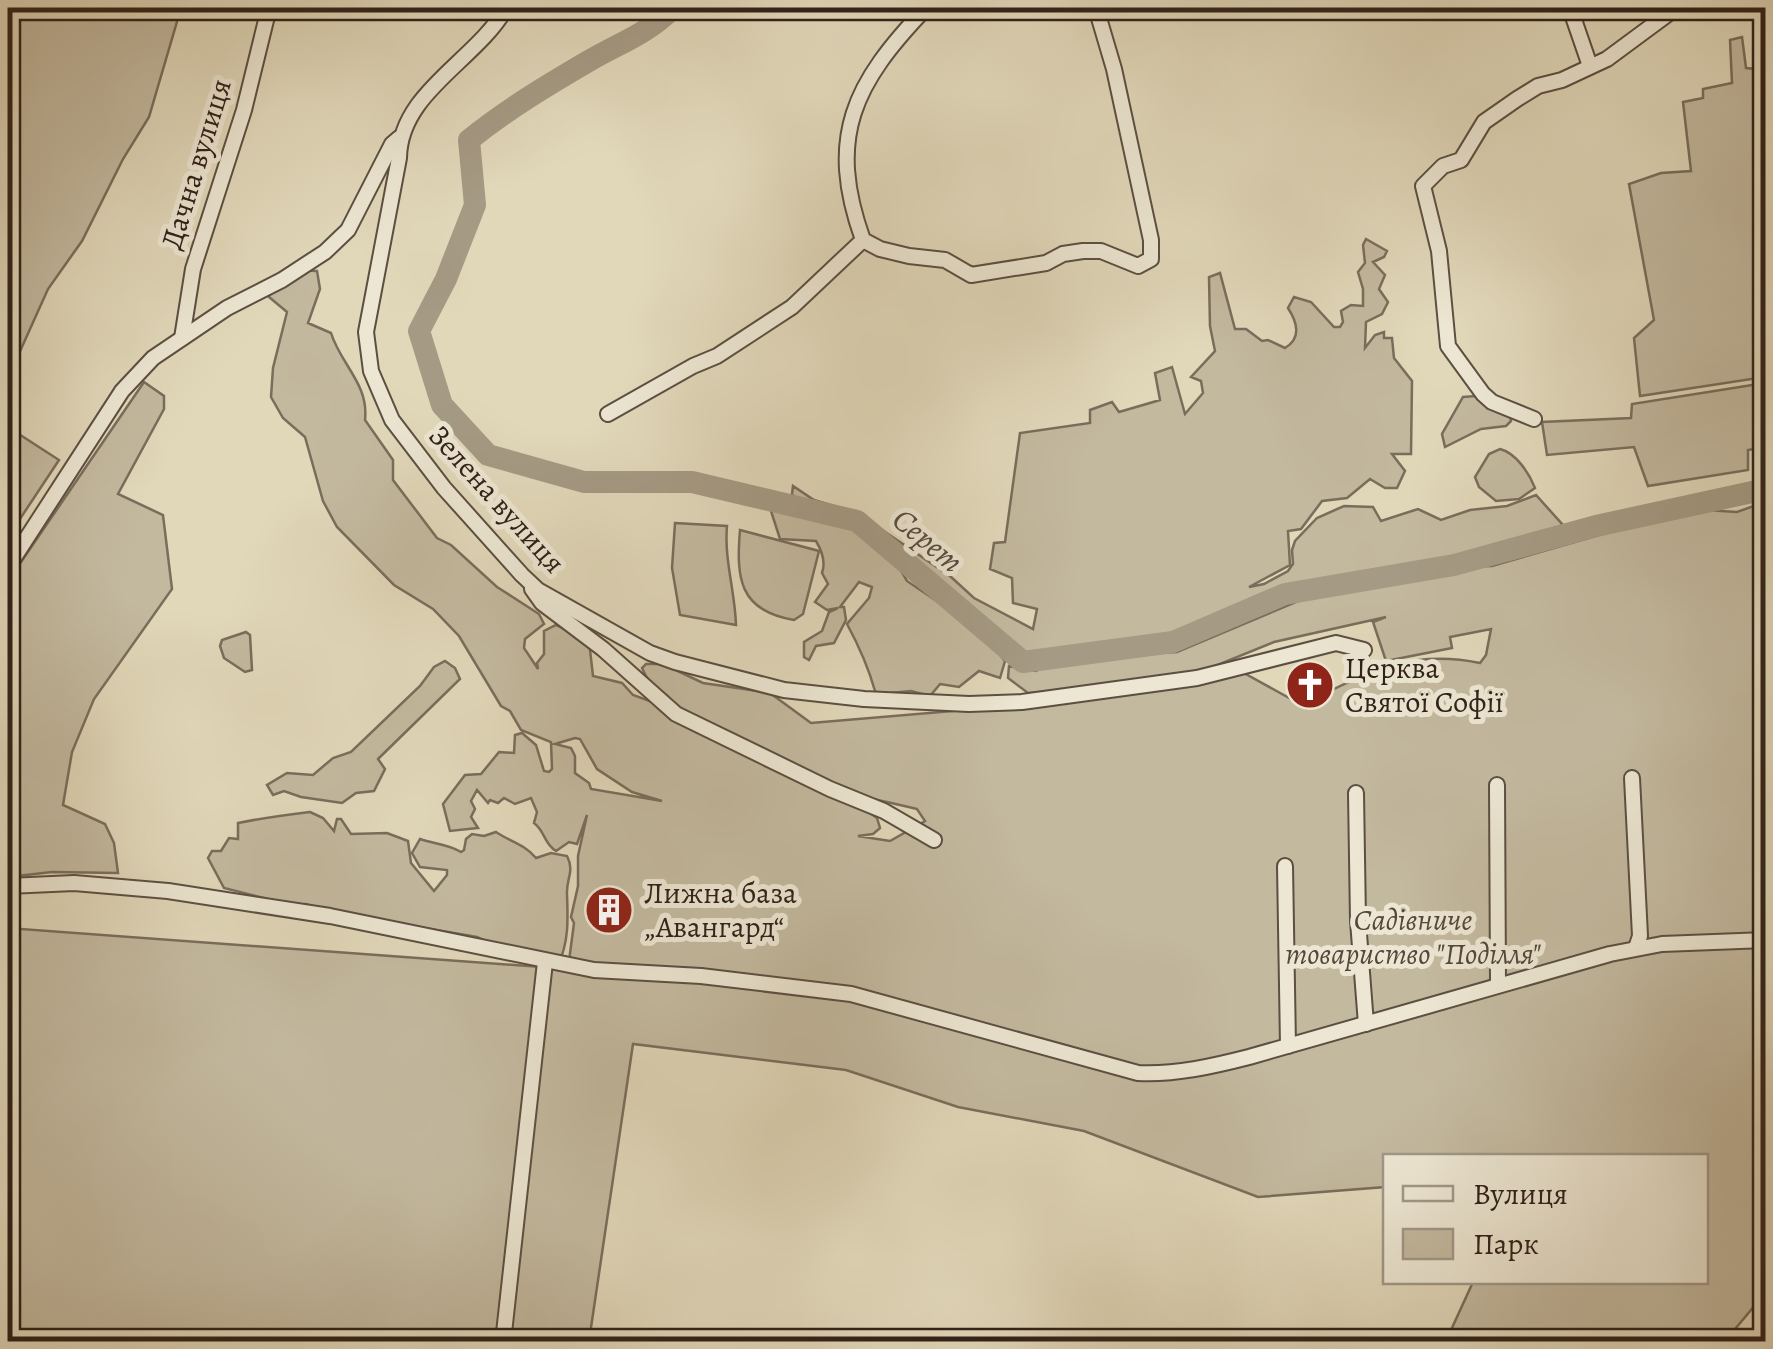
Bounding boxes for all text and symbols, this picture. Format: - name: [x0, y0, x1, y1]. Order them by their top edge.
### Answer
- street label: Дачна вулиця: [151, 74, 241, 254]
- street label: Зелена вулиця: [420, 416, 574, 582]
- water label: Серет: [883, 497, 973, 583]
- place label: Церква Святої Софії: [1345, 648, 1503, 722]
- church icon: Церква Святої Софії: [1284, 659, 1336, 711]
- place label: Лижна база „Авангард“: [644, 873, 797, 947]
- building icon: Лижна база „Авангард“: [583, 884, 635, 936]
- park label: Садівниче товариство "Поділля": [1285, 900, 1542, 974]
- legend: [1383, 1154, 1708, 1284]
- text: Вулиця: [1473, 1174, 1568, 1214]
- text: Парк: [1473, 1224, 1539, 1264]

